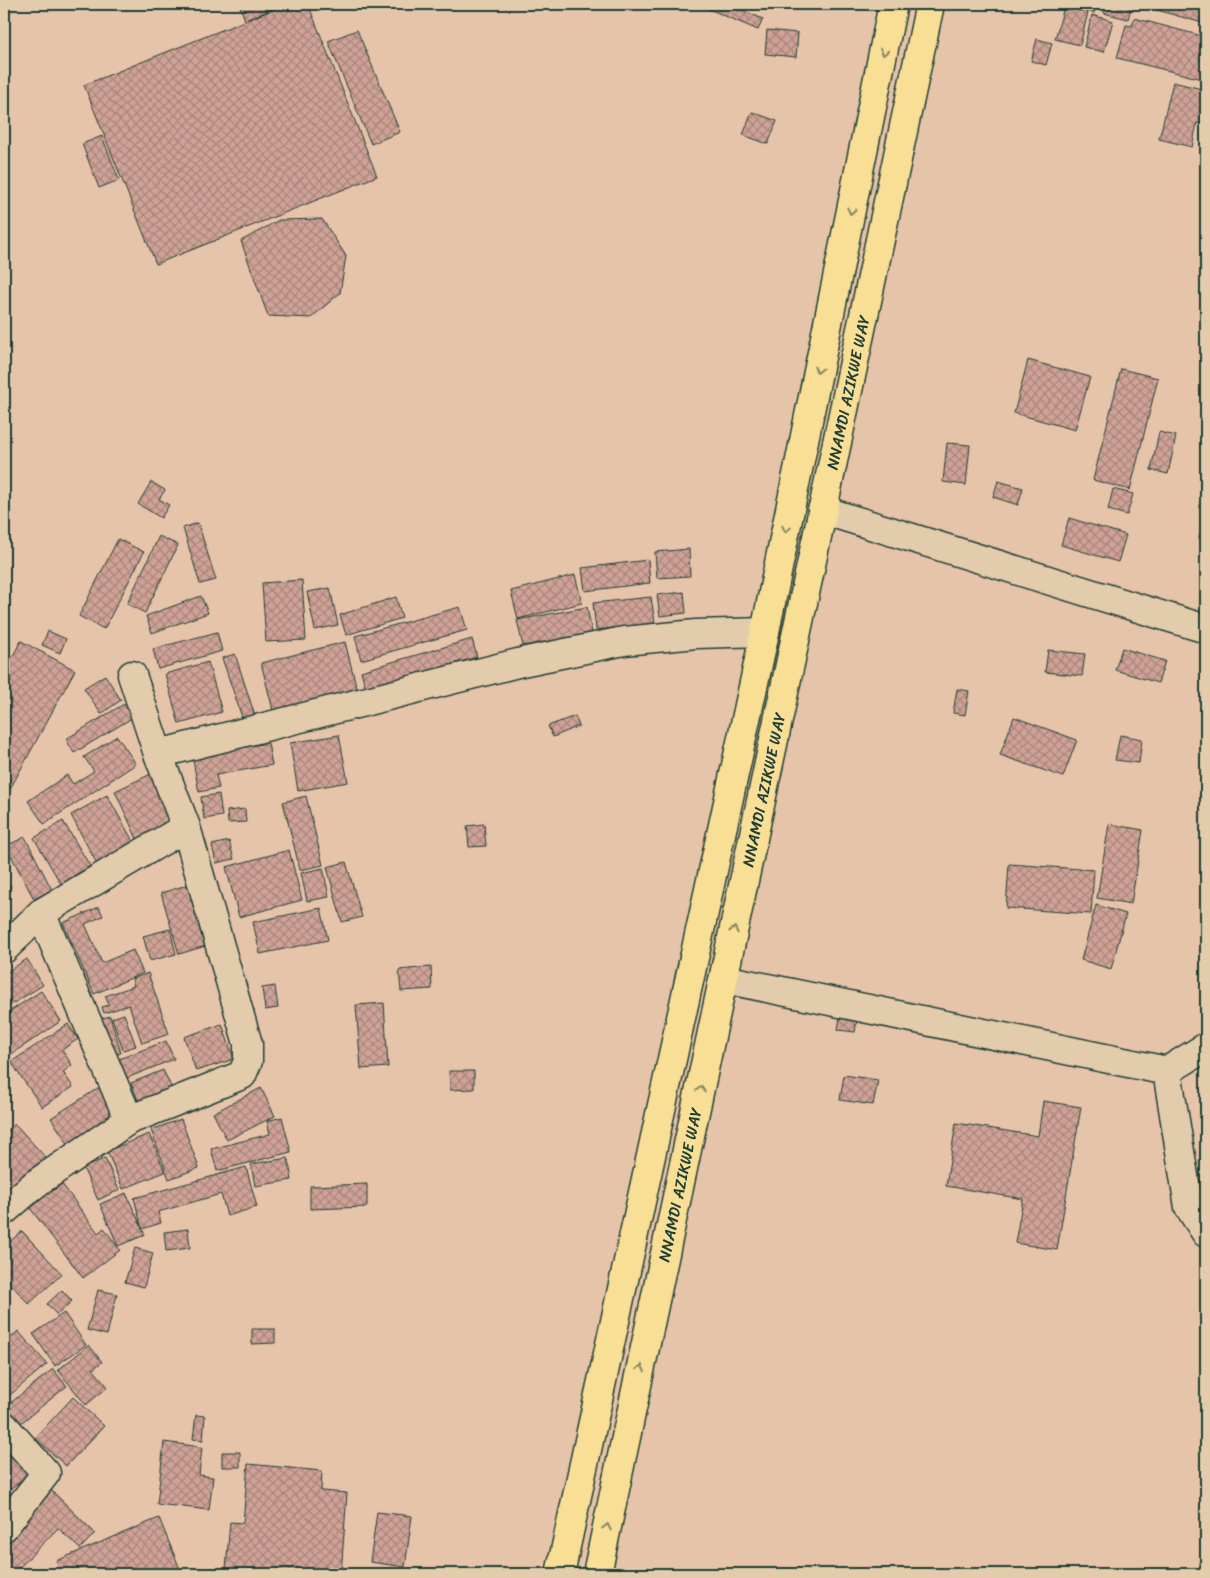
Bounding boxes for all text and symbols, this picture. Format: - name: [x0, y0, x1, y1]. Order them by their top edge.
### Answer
- one-way arrow: [879, 47, 889, 56]
- one-way arrow: [846, 206, 857, 215]
- street label: NNAMDI AZIKWE WAY: [817, 312, 878, 472]
- one-way arrow: [814, 365, 824, 374]
- one-way arrow: [781, 525, 791, 533]
- street label: NNAMDI AZIKWE WAY: [733, 709, 794, 869]
- one-way arrow: [728, 926, 739, 934]
- one-way arrow: [695, 1085, 705, 1093]
- street label: NNAMDI AZIKWE WAY: [649, 1105, 710, 1265]
- one-way arrow: [635, 1363, 646, 1372]
- one-way arrow: [601, 1522, 612, 1531]

